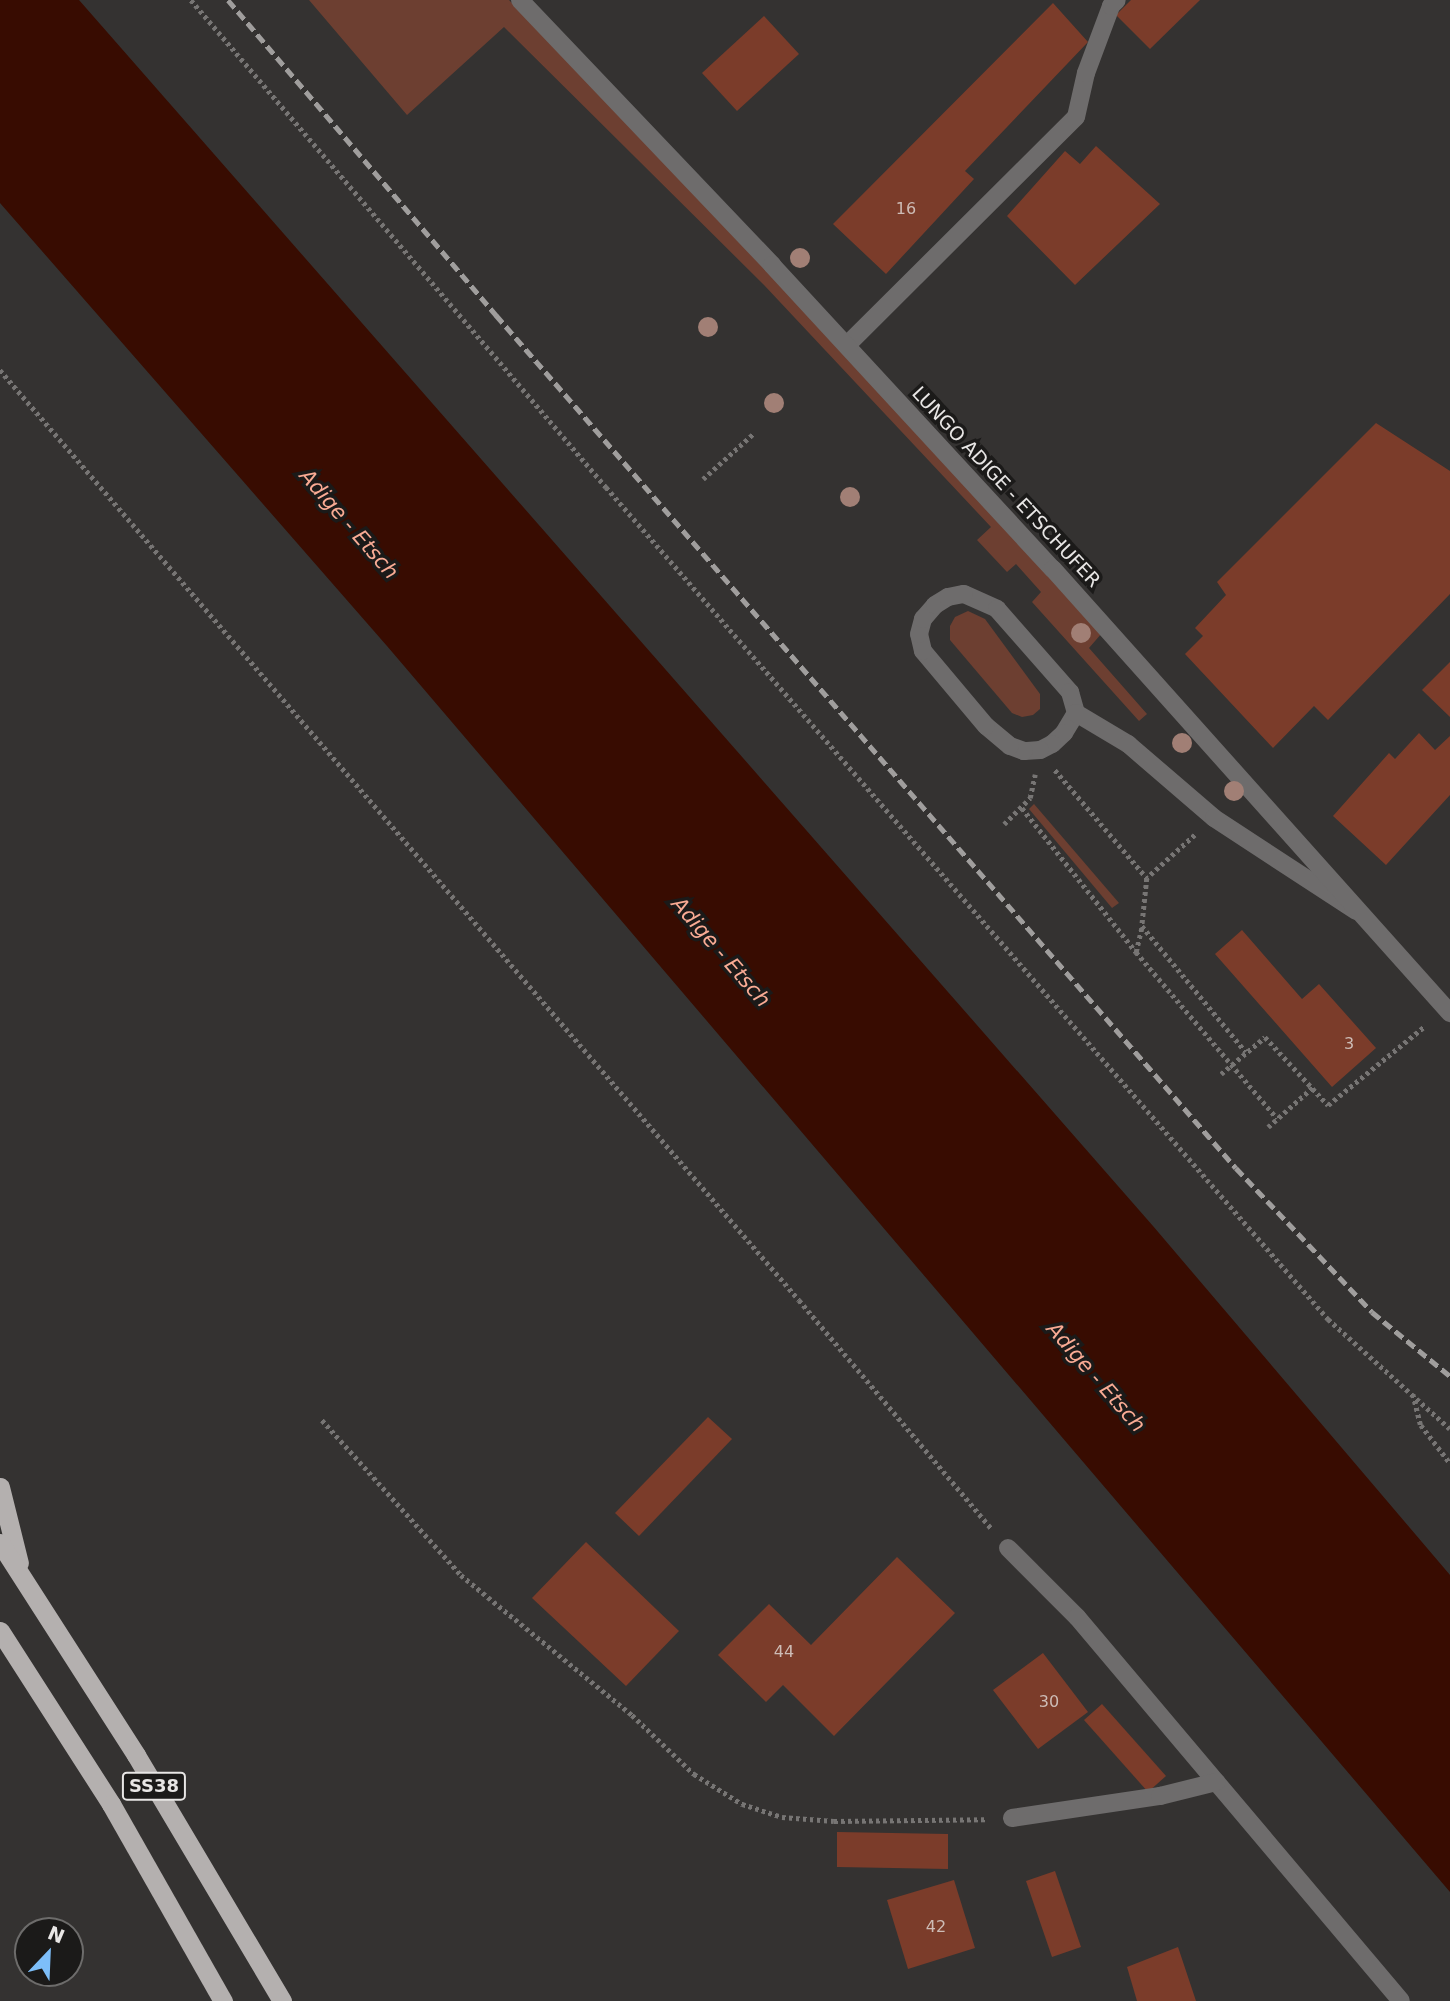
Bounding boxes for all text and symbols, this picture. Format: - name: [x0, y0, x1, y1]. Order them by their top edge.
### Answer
- house number: 16: [896, 199, 916, 219]
- street label: LUNGO ADIGE - ETSCHUFER: [907, 382, 1105, 592]
- water label: Adige - Etsch: [294, 464, 404, 584]
- water label: Adige - Etsch: [666, 892, 776, 1012]
- house number: 3: [1344, 1034, 1354, 1054]
- water label: Adige - Etsch: [1041, 1317, 1151, 1437]
- house number: 44: [774, 1642, 794, 1662]
- house number: 30: [1039, 1692, 1059, 1712]
- road number: SS38: [121, 1772, 187, 1800]
- north arrow: [14, 1917, 84, 1987]
- house number: 42: [926, 1917, 946, 1937]
- text: N: [45, 1921, 68, 1948]

